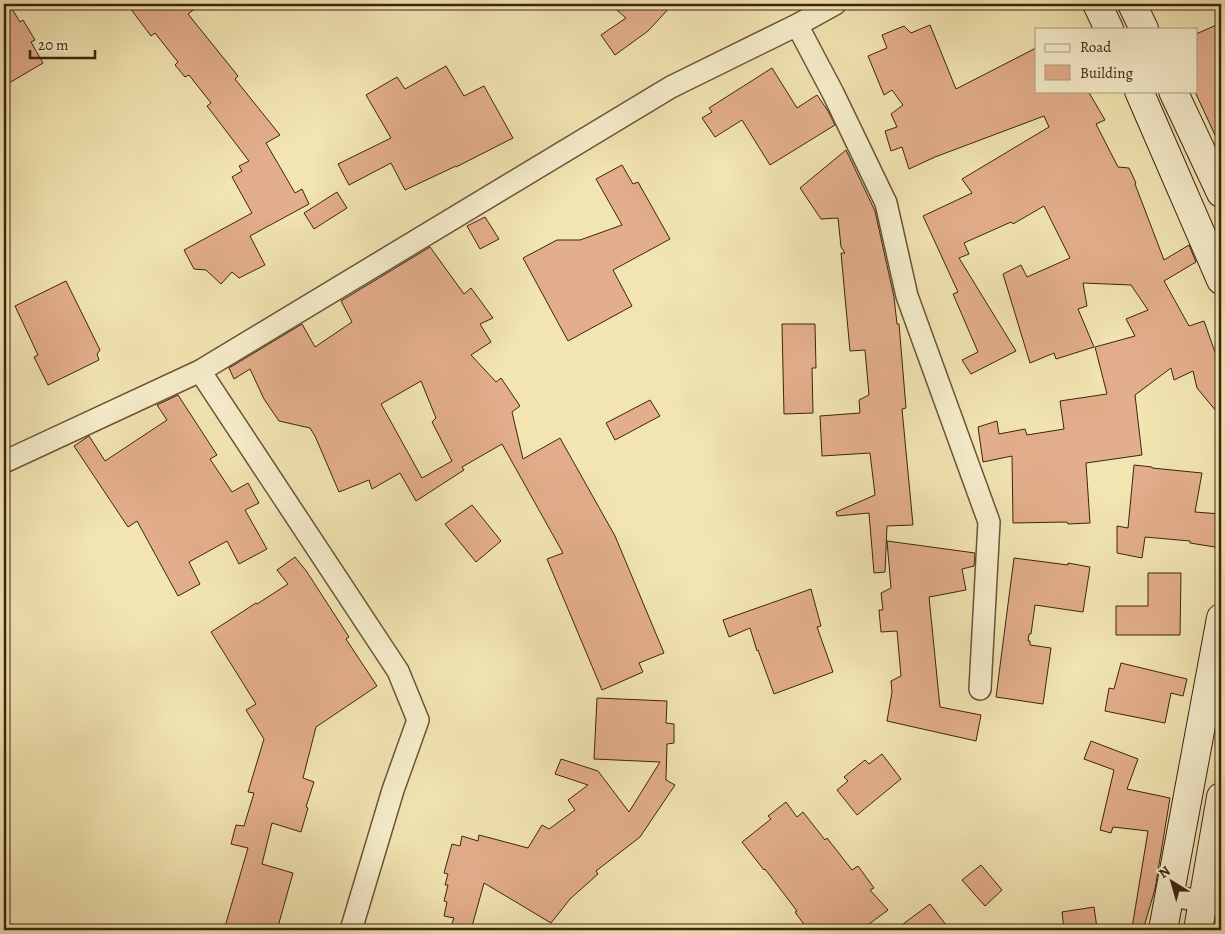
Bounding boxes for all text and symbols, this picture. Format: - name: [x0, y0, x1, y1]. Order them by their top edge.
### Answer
- scale bar: [30, 28, 95, 60]
- legend: [1035, 28, 1198, 92]
- text: 20 m: [38, 35, 69, 55]
- text: Road: [1080, 37, 1112, 57]
- text: Building: [1080, 63, 1133, 83]
- north arrow: [1148, 856, 1198, 906]
- text: N: [1155, 861, 1174, 883]

